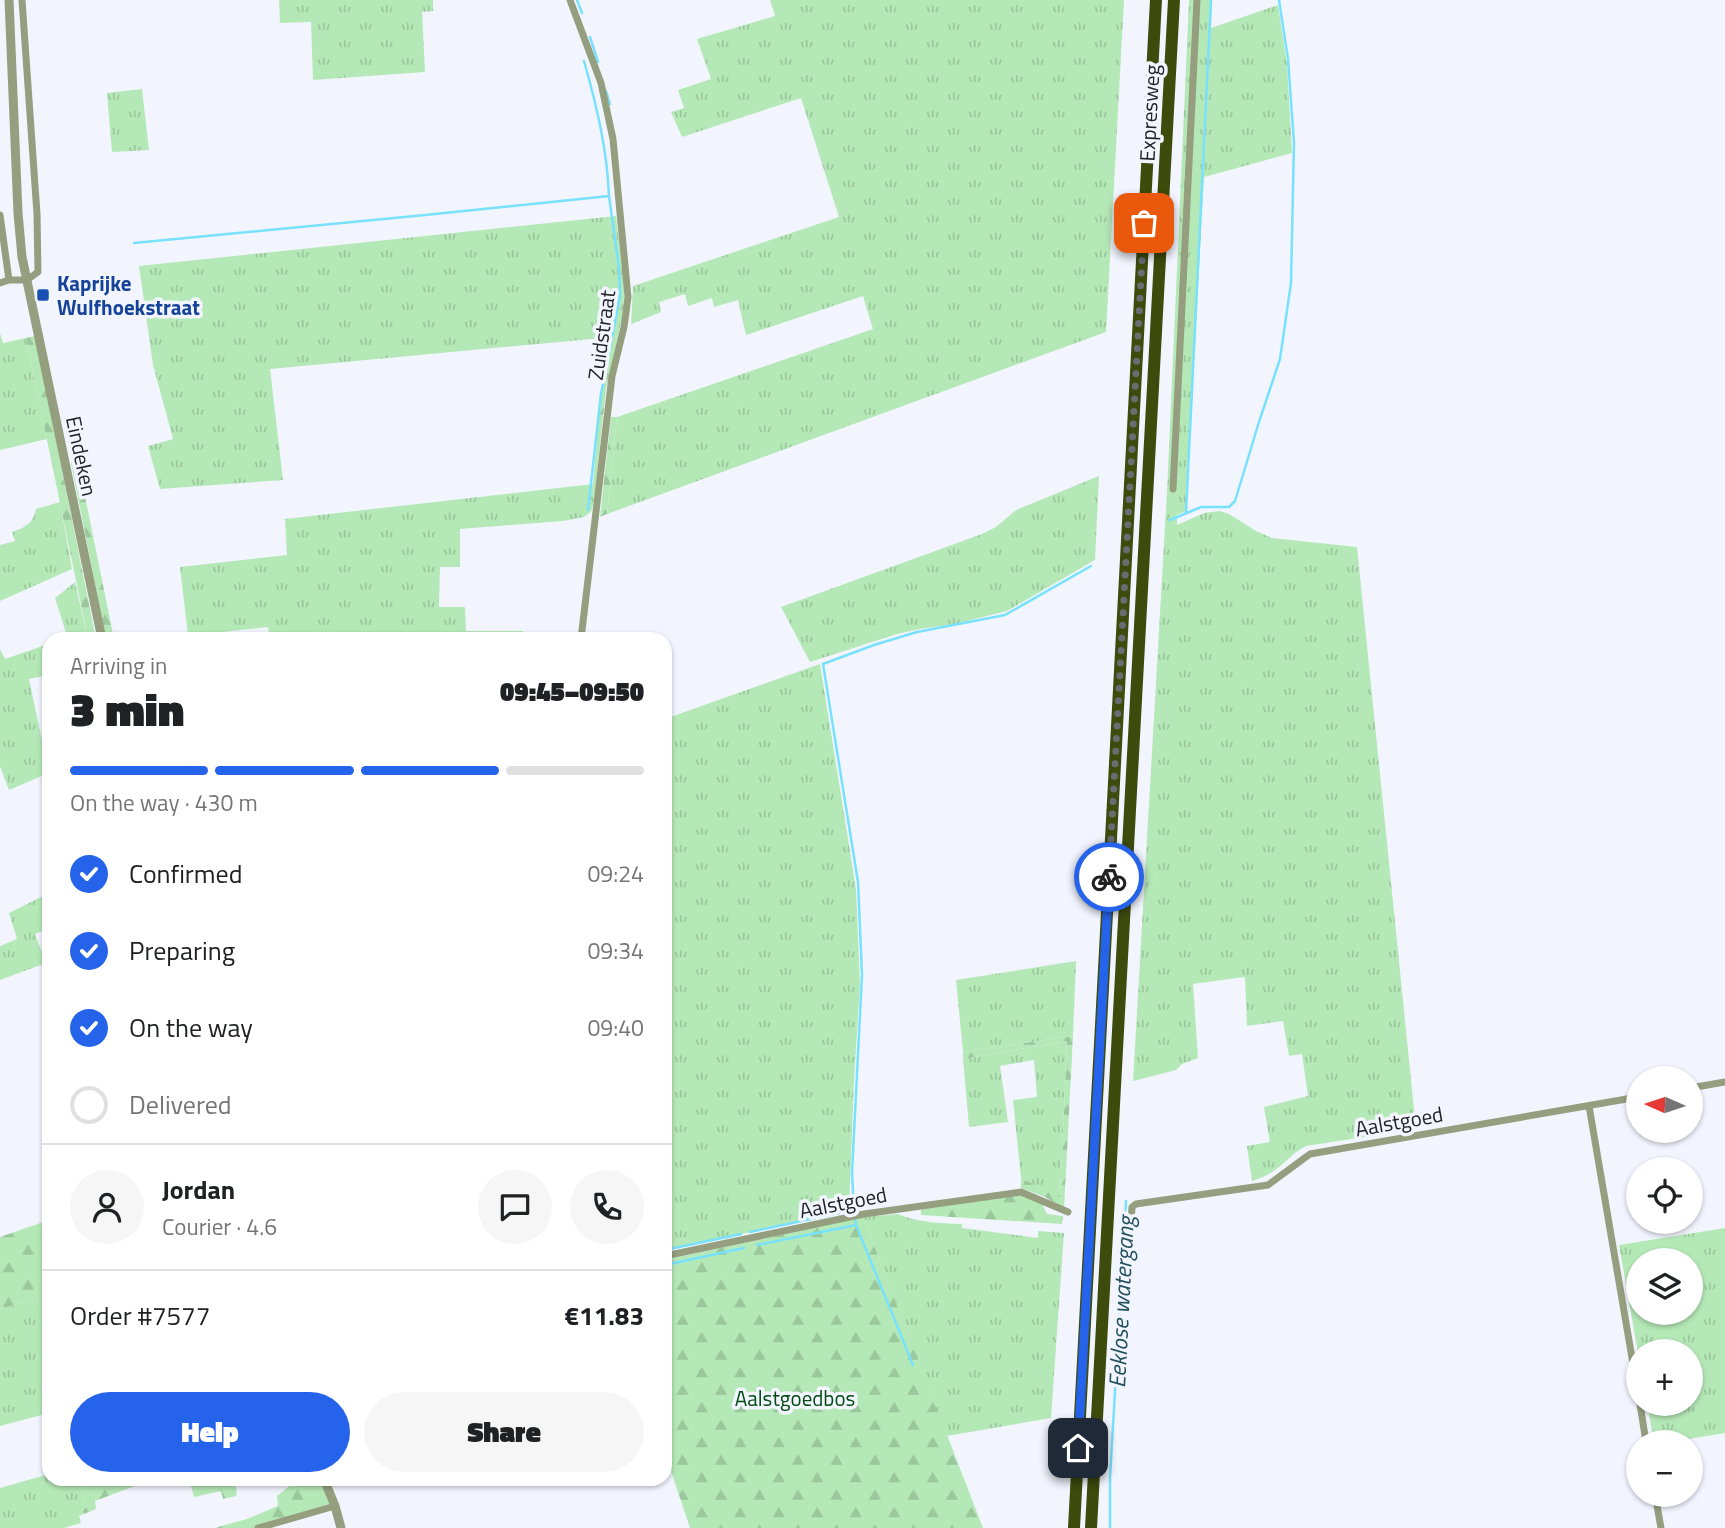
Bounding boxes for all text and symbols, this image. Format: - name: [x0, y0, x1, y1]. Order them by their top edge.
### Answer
- street label: Expresweg: [1130, 64, 1168, 162]
- pin: [1114, 193, 1174, 253]
- icon: bag: [1125, 204, 1163, 242]
- place label: Kaprijke Wulfhoekstraat: [57, 267, 200, 323]
- marker: Kaprijke Wulfhoekstraat: [35, 287, 51, 303]
- street label: Zuidstraat: [579, 287, 623, 382]
- street label: Eindeken: [58, 413, 106, 499]
- text: Arriving in: [70, 648, 167, 683]
- text: 09:45–09:50: [500, 672, 644, 711]
- text: 3 min: [70, 674, 184, 744]
- text: On the way · 430 m: [70, 785, 258, 820]
- courier: [1074, 842, 1144, 912]
- text: Confirmed: [129, 854, 243, 893]
- icon: check: [70, 855, 108, 893]
- text: 09:24: [587, 856, 644, 891]
- icon: bike: [1090, 858, 1128, 896]
- text: Preparing: [129, 931, 235, 970]
- icon: check: [70, 932, 108, 970]
- text: 09:34: [587, 933, 644, 968]
- text: On the way: [129, 1008, 253, 1047]
- icon: check: [70, 1009, 108, 1047]
- text: 09:40: [587, 1010, 644, 1045]
- north arrow: [1626, 1066, 1703, 1143]
- map controls: [1626, 1066, 1703, 1507]
- text: Delivered: [129, 1085, 232, 1124]
- street label: Aalstgoed: [1353, 1098, 1445, 1144]
- button: locate: [1626, 1157, 1703, 1234]
- button: person: [70, 1170, 144, 1244]
- text: Jordan: [162, 1170, 235, 1209]
- button: chat: [478, 1170, 552, 1244]
- button: phone: [570, 1170, 644, 1244]
- street label: Aalstgoed: [796, 1178, 890, 1226]
- text: Courier · 4.6: [162, 1209, 277, 1244]
- water label: Eeklose watergang: [1099, 1213, 1143, 1389]
- button: layers: [1626, 1248, 1703, 1325]
- text: Order #7577: [70, 1296, 210, 1335]
- text: €11.83: [565, 1296, 644, 1335]
- button: +: [1626, 1339, 1703, 1416]
- park label: Aalstgoedbos: [735, 1382, 855, 1414]
- button: Help: [70, 1392, 350, 1472]
- button: Share: [364, 1392, 644, 1472]
- pin: [1048, 1418, 1108, 1478]
- icon: home: [1059, 1429, 1097, 1467]
- button: −: [1626, 1430, 1703, 1507]

